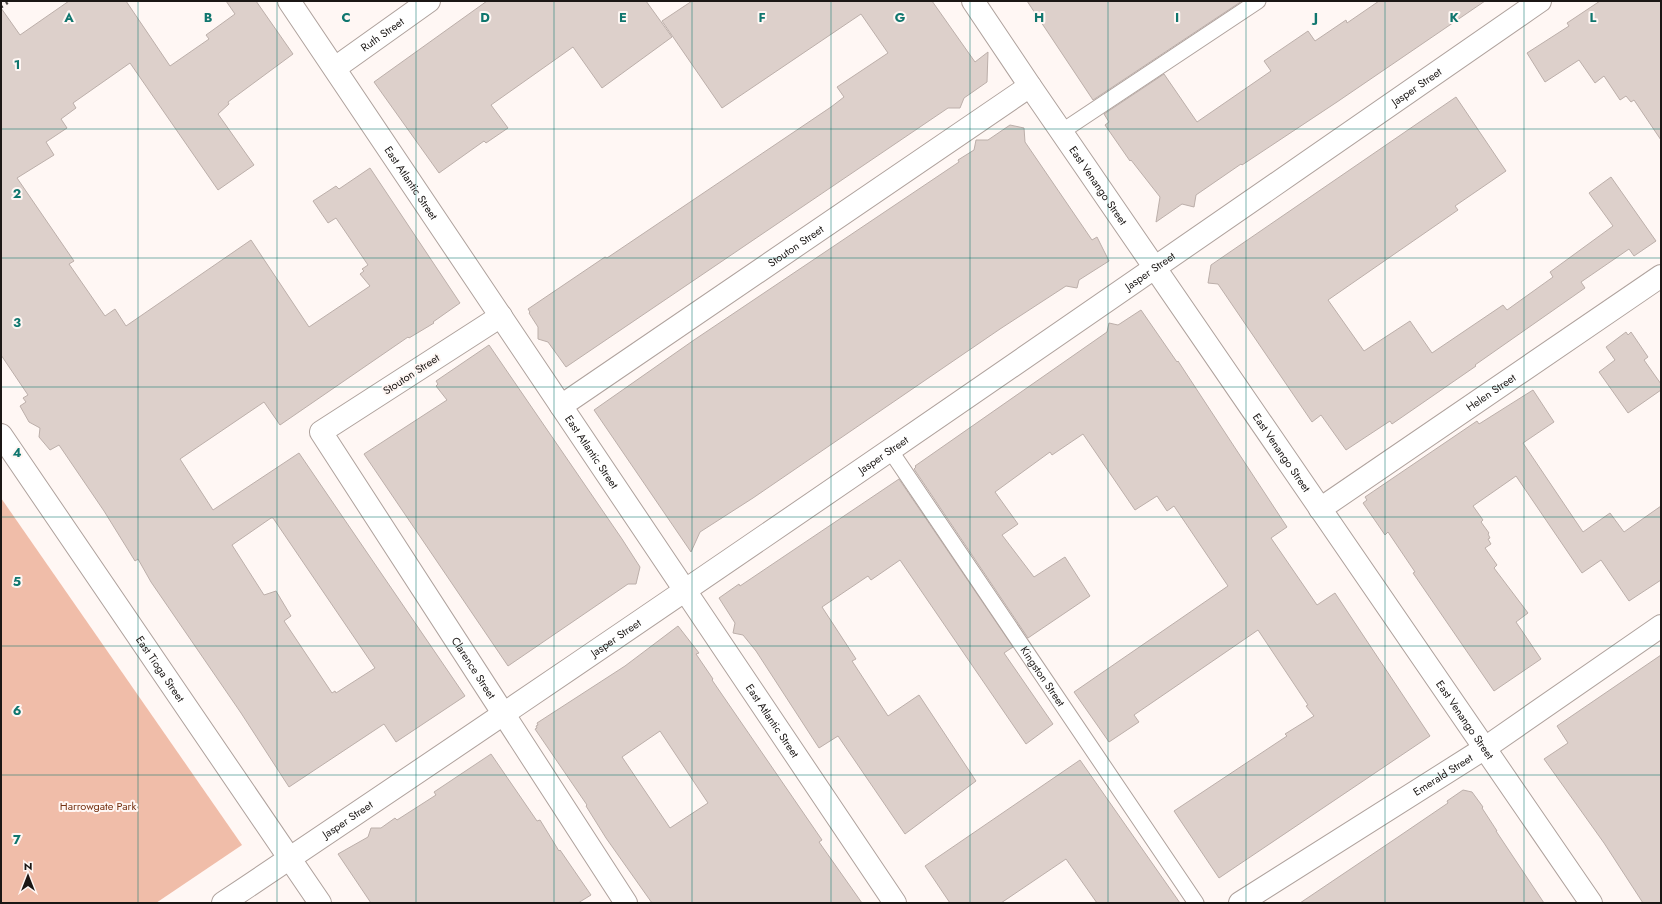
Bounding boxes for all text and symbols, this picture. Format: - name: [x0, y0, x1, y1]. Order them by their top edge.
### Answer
- text: A: [63, 8, 74, 27]
- text: B: [204, 8, 213, 27]
- text: C: [341, 8, 351, 27]
- text: D: [480, 8, 490, 27]
- text: E: [619, 8, 627, 27]
- text: F: [758, 8, 766, 27]
- text: G: [895, 8, 906, 27]
- text: H: [1034, 8, 1044, 27]
- text: I: [1175, 8, 1179, 27]
- text: J: [1311, 8, 1318, 27]
- text: K: [1449, 8, 1459, 27]
- text: L: [1590, 8, 1597, 27]
- street label: Ruth Street: [357, 13, 408, 55]
- text: 1: [14, 55, 20, 74]
- street label: Jasper Street: [1387, 63, 1445, 111]
- street label: East Atlantic Street: [381, 143, 442, 223]
- street label: East Venango Street: [1066, 143, 1131, 228]
- text: 2: [13, 184, 21, 203]
- street label: Stouton Street: [764, 221, 827, 271]
- street label: Jasper Street: [1120, 248, 1179, 295]
- text: 3: [13, 313, 21, 332]
- street label: Stouton Street: [380, 350, 443, 398]
- street label: Helen Street: [1463, 369, 1519, 415]
- street label: East Venango Street: [1249, 410, 1315, 496]
- street label: East Atlantic Street: [561, 412, 623, 492]
- street label: Jasper Street: [853, 432, 912, 479]
- text: 4: [12, 443, 22, 462]
- text: 5: [13, 572, 21, 591]
- street label: Jasper Street: [586, 615, 644, 662]
- street label: East Tioga Street: [132, 633, 189, 705]
- street label: Clarence Street: [448, 634, 500, 702]
- street label: Kingston Street: [1017, 643, 1069, 710]
- street label: East Venango Street: [1432, 677, 1498, 763]
- street label: East Atlantic Street: [742, 681, 803, 761]
- text: 6: [13, 701, 22, 720]
- street label: Emerald Street: [1410, 750, 1476, 800]
- street label: Jasper Street: [317, 796, 376, 843]
- park label: Harrowgate Park: [60, 798, 136, 814]
- text: 7: [13, 830, 21, 849]
- north arrow: [8, 856, 48, 896]
- text: N: [24, 858, 32, 874]

